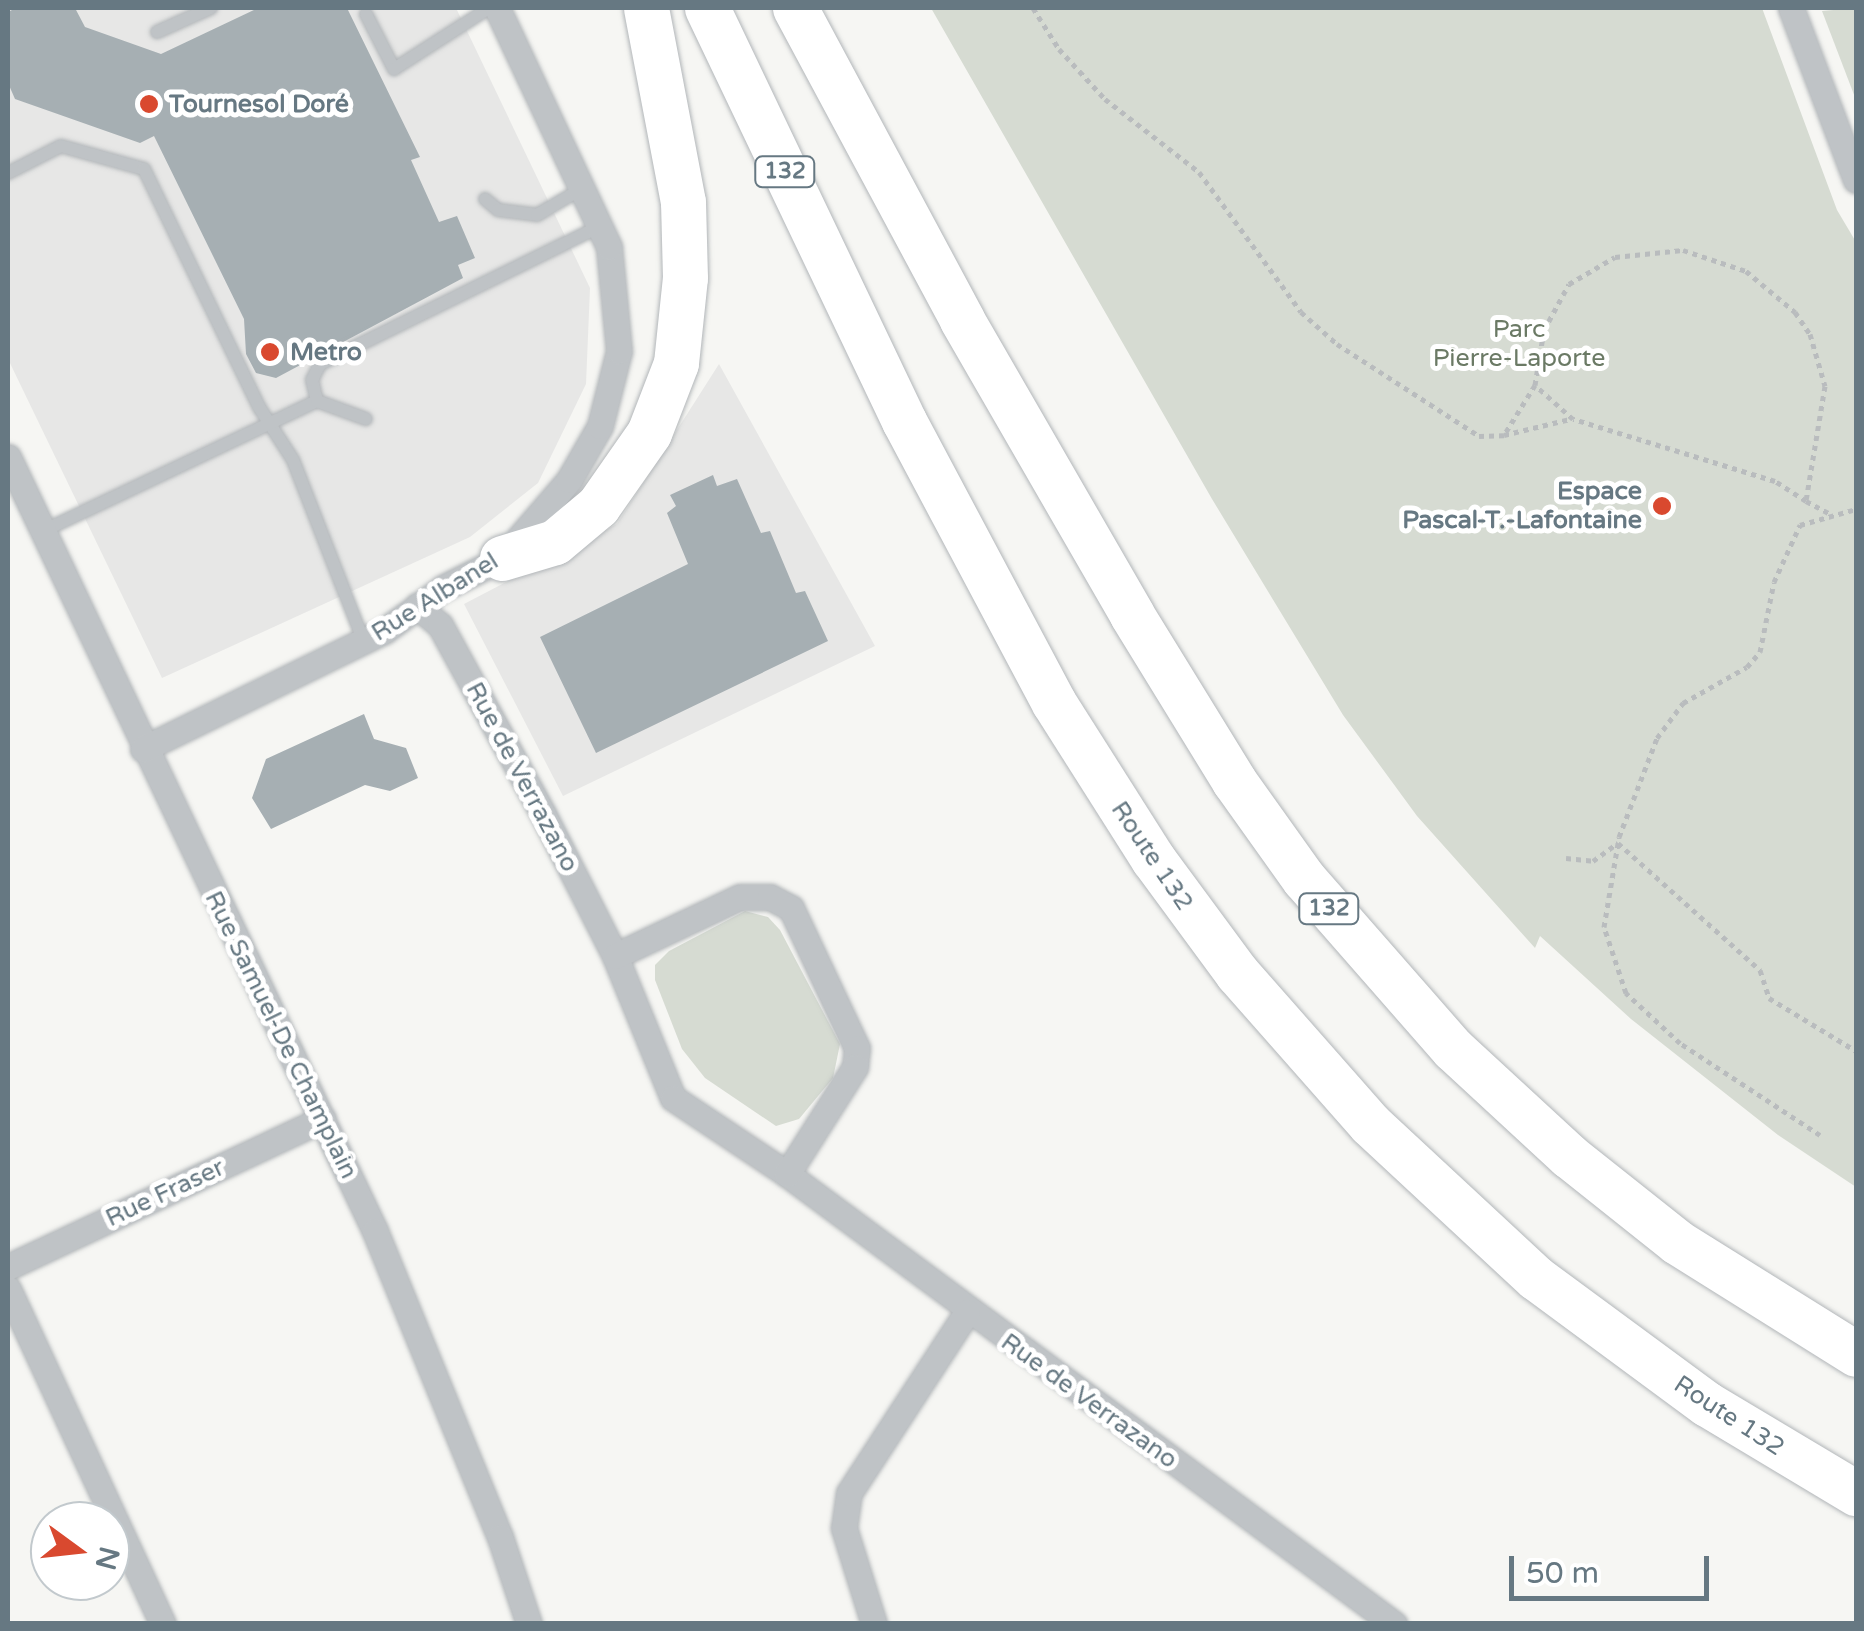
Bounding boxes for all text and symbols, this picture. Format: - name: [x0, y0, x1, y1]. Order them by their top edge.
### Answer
- place label: Tournesol Doré: [169, 89, 349, 119]
- marker: Tournesol Doré: [138, 93, 160, 115]
- road number: 132: [752, 155, 818, 189]
- park label: Parc Pierre-Laporte: [1433, 315, 1605, 374]
- place label: Metro: [290, 337, 362, 367]
- marker: Metro: [259, 341, 281, 363]
- place label: Espace Pascal-T.-Lafontaine: [1402, 477, 1642, 536]
- marker: Espace Pascal-T.-Lafontaine: [1651, 495, 1673, 517]
- street label: Rue Albanel: [366, 546, 504, 648]
- street label: Rue de Verrazano: [459, 677, 585, 877]
- street label: Route 132: [1105, 796, 1199, 916]
- street label: Rue Samuel-De Champlain: [198, 886, 364, 1184]
- road number: 132: [1296, 892, 1362, 926]
- street label: Rue Fraser: [101, 1152, 229, 1234]
- street label: Rue de Verrazano: [995, 1327, 1183, 1475]
- street label: Route 132: [1668, 1369, 1790, 1463]
- north arrow: [30, 1501, 130, 1601]
- scale bar: [1514, 1536, 1714, 1598]
- text: N: [88, 1543, 126, 1573]
- text: 50 m: [1526, 1555, 1599, 1592]

